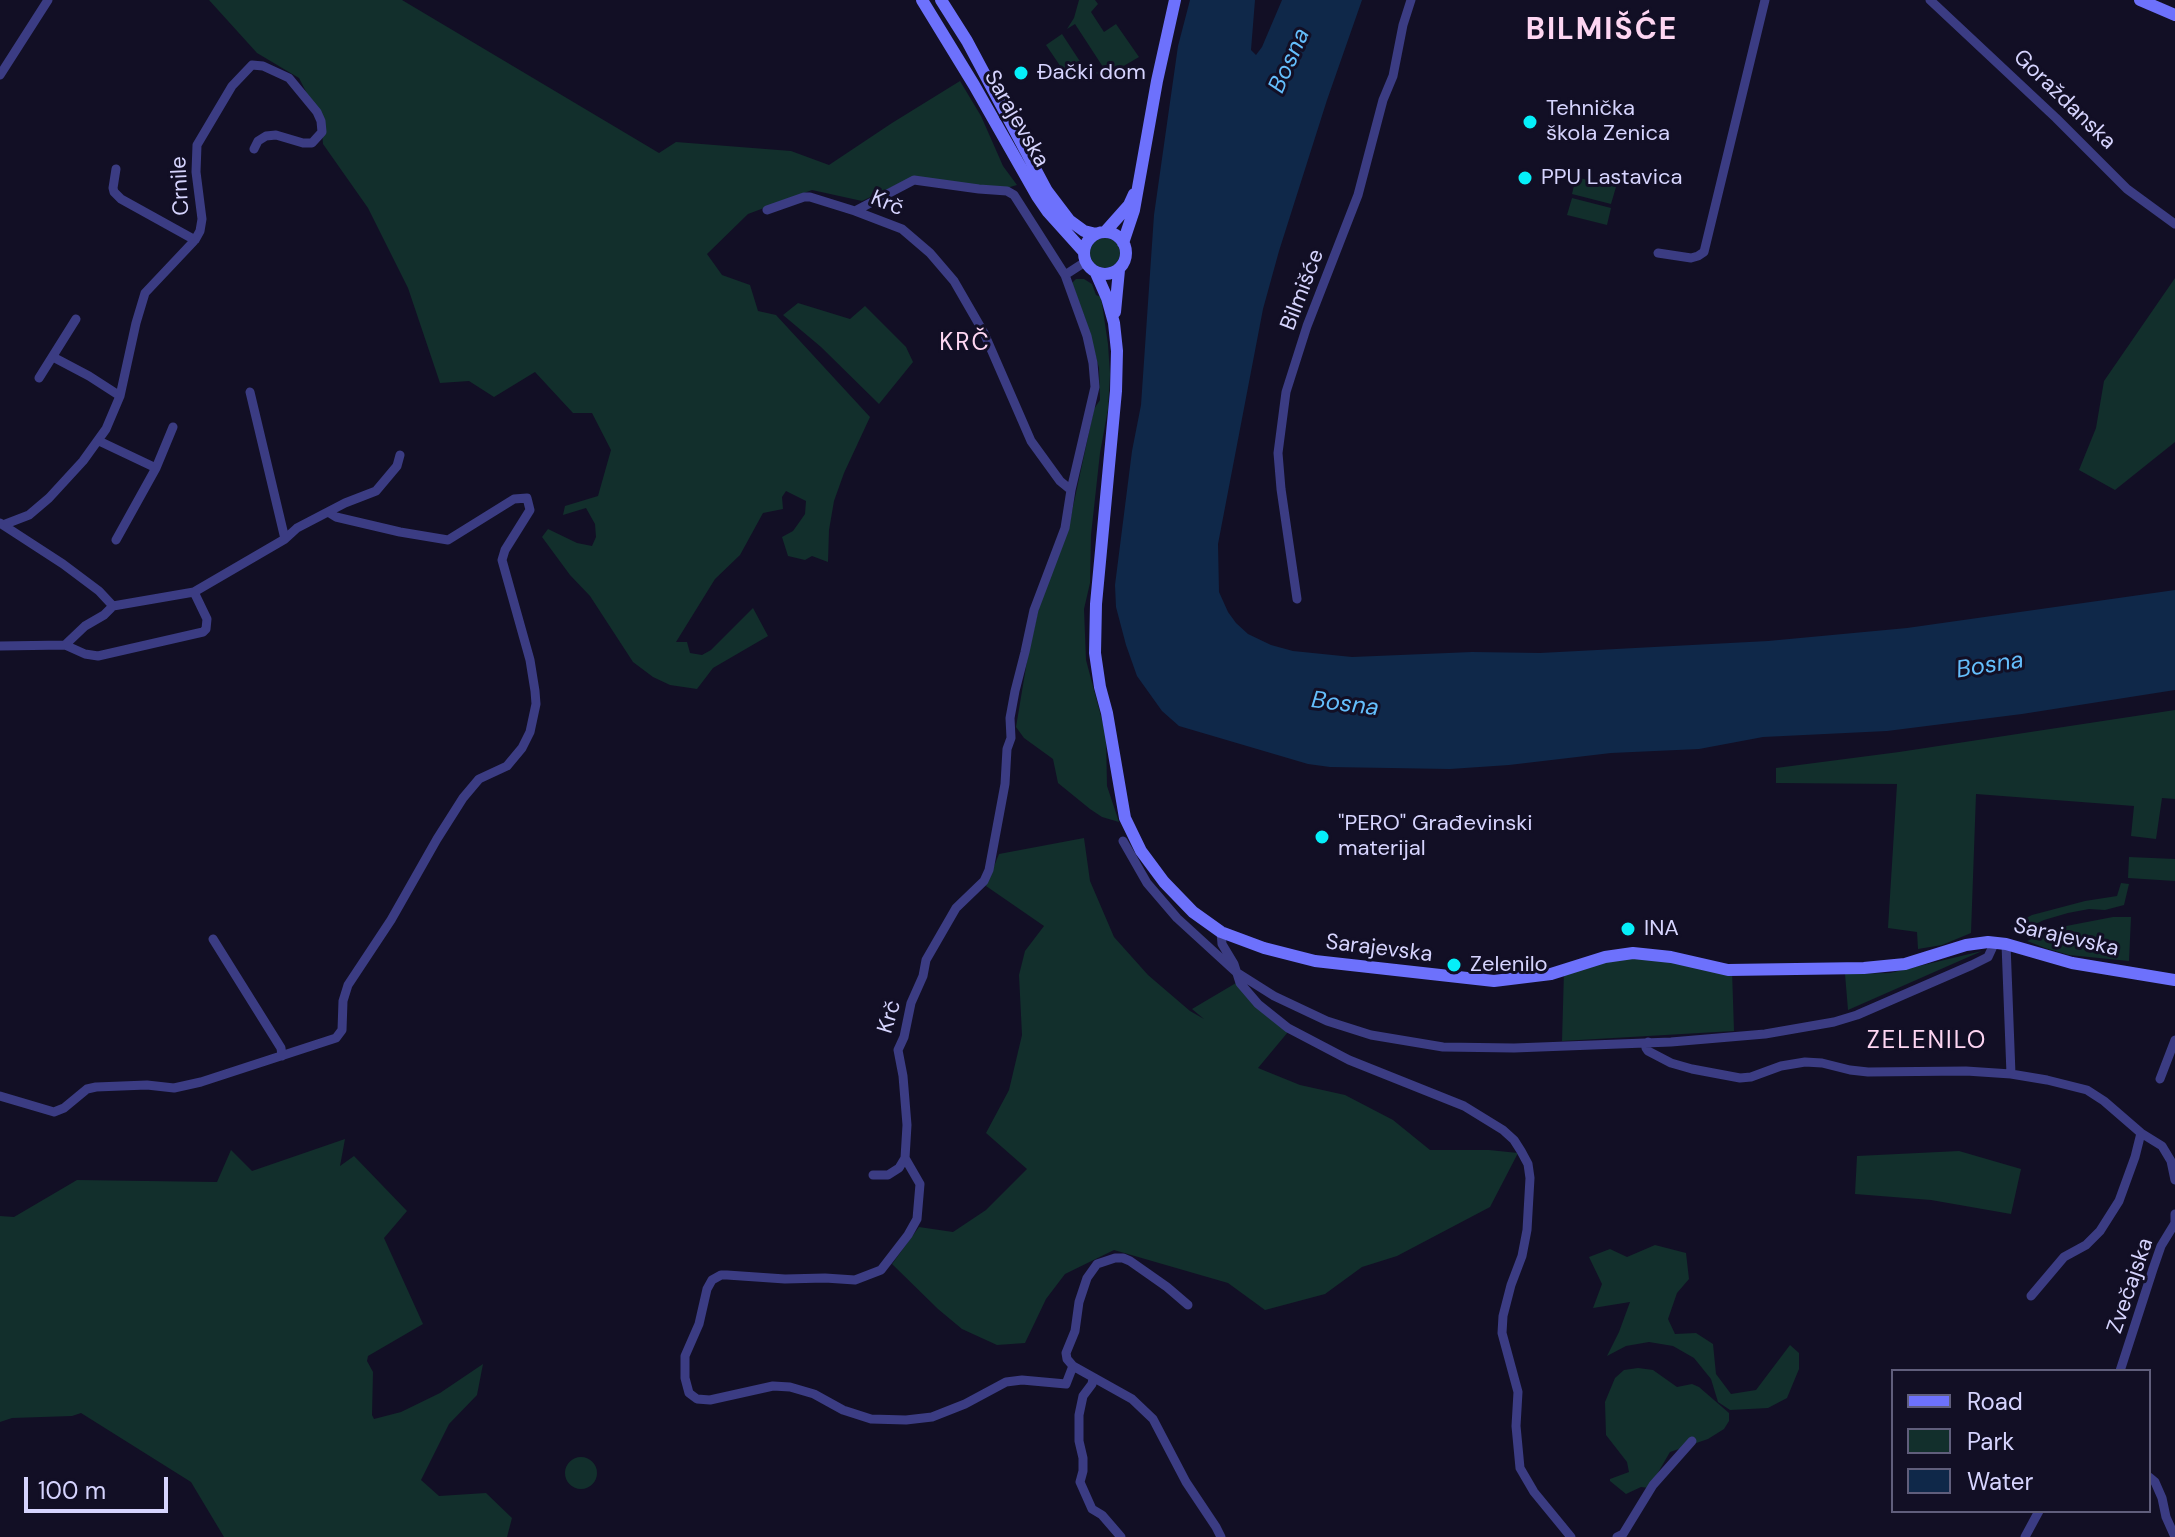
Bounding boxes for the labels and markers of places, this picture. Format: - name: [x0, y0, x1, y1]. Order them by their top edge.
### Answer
- place label: Đački dom: [1037, 60, 1146, 86]
- marker: Đački dom: [1012, 64, 1030, 82]
- place label: Tehnička škola Zenica: [1546, 96, 1670, 148]
- marker: Tehnička škola Zenica: [1521, 113, 1539, 131]
- place label: PPU Lastavica: [1541, 165, 1683, 191]
- marker: PPU Lastavica: [1516, 169, 1534, 187]
- place label: "PERO" Građevinski materijal: [1338, 811, 1533, 862]
- marker: "PERO" Građevinski materijal: [1313, 828, 1331, 846]
- place label: INA: [1644, 916, 1679, 942]
- marker: INA: [1619, 920, 1637, 938]
- place label: Zelenilo: [1470, 952, 1548, 978]
- marker: Zelenilo: [1445, 956, 1463, 974]

